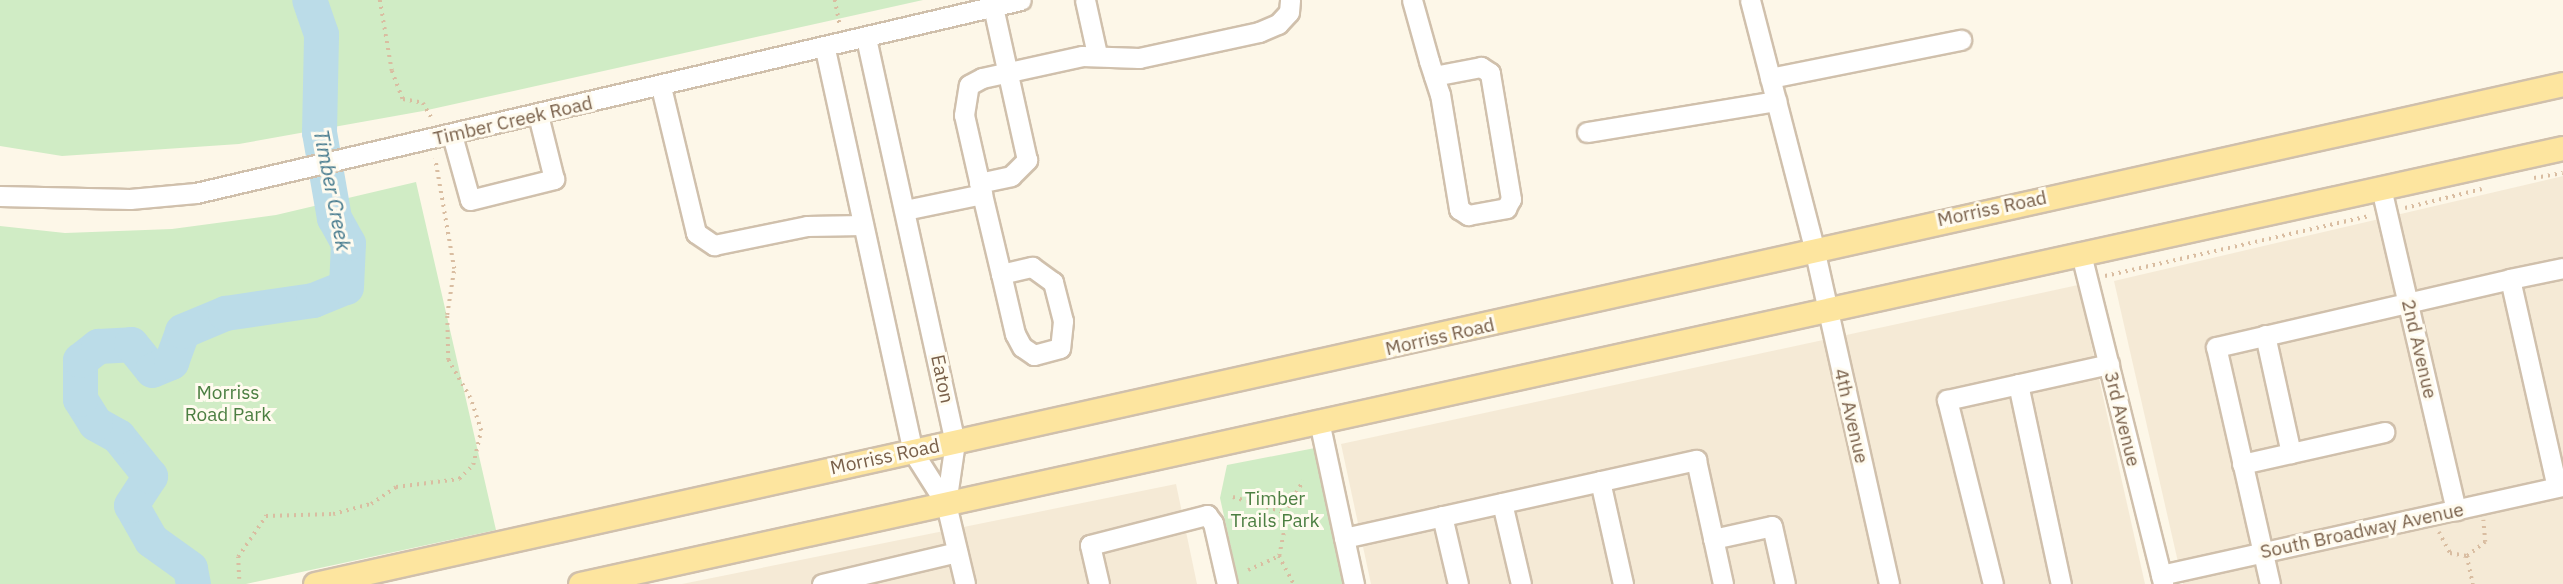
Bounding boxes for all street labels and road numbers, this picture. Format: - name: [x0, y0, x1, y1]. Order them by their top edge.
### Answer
- street label: Timber Creek Road: [431, 92, 595, 150]
- street label: Morriss Road: [1935, 186, 2049, 232]
- street label: 2nd Avenue: [2397, 297, 2441, 401]
- street label: Morriss Road: [1383, 313, 1497, 361]
- street label: Eaton: [926, 353, 958, 405]
- street label: 4th Avenue: [1829, 366, 1873, 466]
- street label: 3rd Avenue: [2099, 369, 2145, 469]
- street label: Morriss Road: [828, 434, 942, 480]
- street label: South Broadway Avenue: [2258, 498, 2466, 564]

